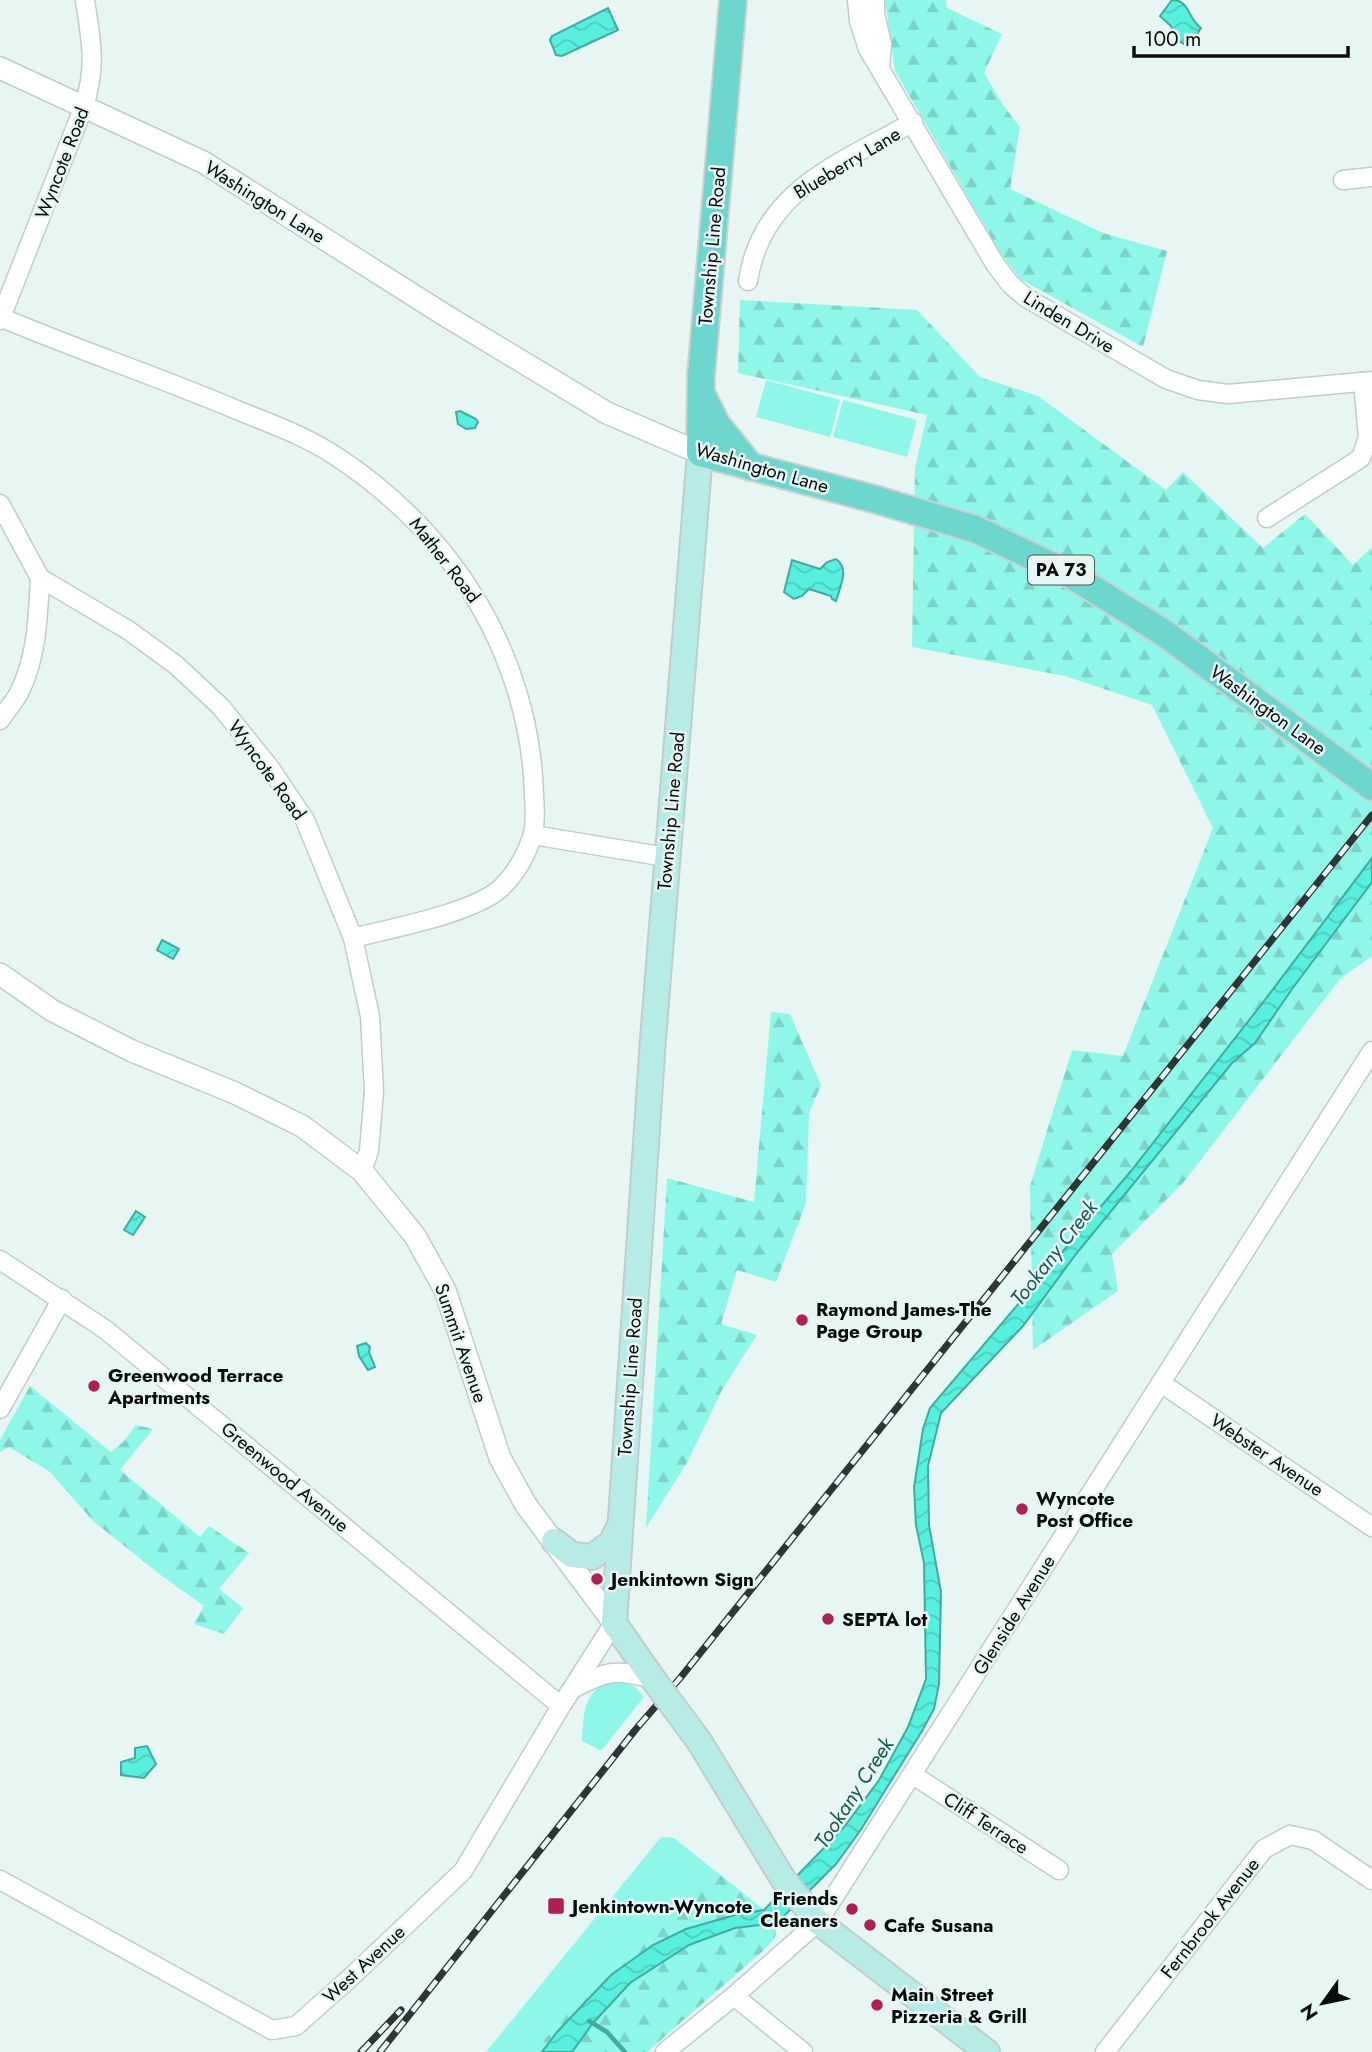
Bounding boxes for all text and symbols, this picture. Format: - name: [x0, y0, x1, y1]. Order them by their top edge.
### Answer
- scale bar: [1134, 14, 1348, 58]
- text: 100 m: [1144, 24, 1201, 54]
- street label: Wyncote Road: [28, 103, 96, 223]
- street label: Blueberry Lane: [788, 120, 906, 206]
- street label: Washington Lane: [200, 154, 331, 250]
- street label: Township Line Road: [692, 166, 732, 326]
- street label: Linden Drive: [1018, 284, 1120, 360]
- street label: Washington Lane: [692, 436, 832, 500]
- street label: Mather Road: [403, 511, 487, 609]
- road number: PA 73: [1028, 556, 1094, 584]
- street label: Washington Lane: [1204, 659, 1332, 761]
- street label: Wyncote Road: [222, 714, 312, 826]
- street label: Township Line Road: [651, 731, 691, 891]
- water label: Tookany Creek: [1003, 1193, 1105, 1312]
- street label: Summit Avenue: [428, 1280, 494, 1406]
- place label: Raymond James-The Page Group: [816, 1296, 992, 1345]
- street label: Township Line Road: [611, 1297, 649, 1457]
- marker: Raymond James-The Page Group: [794, 1312, 810, 1328]
- place label: Greenwood Terrace Apartments: [107, 1362, 284, 1411]
- marker: Greenwood Terrace Apartments: [86, 1378, 102, 1394]
- street label: Webster Avenue: [1205, 1407, 1329, 1503]
- street label: Greenwood Avenue: [215, 1415, 355, 1539]
- place label: Wyncote Post Office: [1036, 1485, 1133, 1534]
- marker: Wyncote Post Office: [1014, 1501, 1030, 1517]
- street label: Glenside Avenue: [966, 1550, 1062, 1680]
- place label: Jenkintown Sign: [607, 1566, 754, 1593]
- marker: Jenkintown Sign: [589, 1571, 605, 1587]
- place label: SEPTA lot: [842, 1606, 927, 1633]
- marker: SEPTA lot: [820, 1611, 836, 1627]
- water label: Tookany Creek: [807, 1731, 902, 1854]
- street label: Cliff Terrace: [938, 1785, 1034, 1861]
- street label: Fernbrook Avenue: [1154, 1852, 1266, 1984]
- place label: Friends Cleaners: [760, 1885, 838, 1934]
- place label: Jenkintown-Wyncote: [568, 1893, 752, 1920]
- marker: Jenkintown-Wyncote: [546, 1896, 566, 1916]
- marker: Friends Cleaners: [844, 1901, 860, 1917]
- place label: Cafe Susana: [884, 1912, 994, 1939]
- marker: Cafe Susana: [862, 1917, 878, 1933]
- street label: West Avenue: [317, 1918, 411, 2009]
- north arrow: [1288, 1968, 1358, 2038]
- place label: Main Street Pizzeria & Grill: [891, 1981, 1027, 2030]
- marker: Main Street Pizzeria & Grill: [869, 1997, 885, 2013]
- text: N: [1294, 1998, 1325, 2026]

